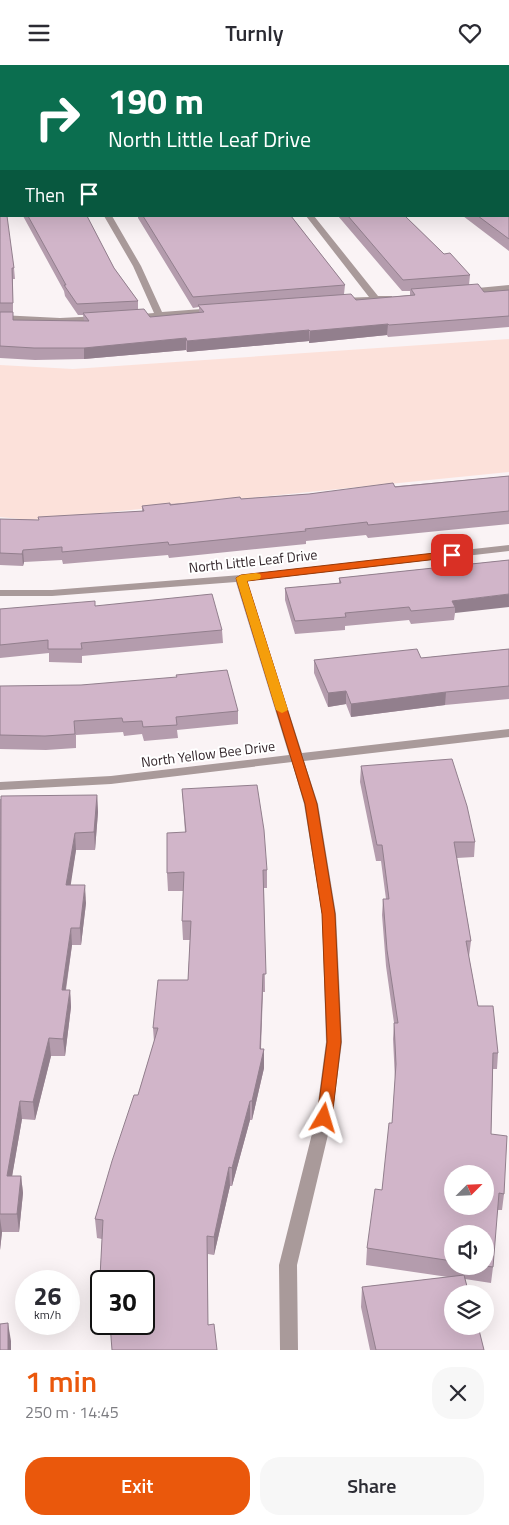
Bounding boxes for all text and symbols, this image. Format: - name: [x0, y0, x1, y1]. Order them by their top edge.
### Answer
- text: Turnly: [225, 16, 284, 50]
- icon: menu: [25, 19, 53, 47]
- icon: heart: [456, 19, 484, 47]
- text: 190 m: [108, 74, 204, 128]
- icon: right: [25, 85, 90, 150]
- text: North Little Leaf Drive: [108, 122, 311, 156]
- text: Then: [25, 180, 65, 209]
- icon: arrive: [75, 180, 103, 208]
- pin: [431, 534, 473, 576]
- icon: arrive: [438, 541, 466, 569]
- street label: North Little Leaf Drive: [188, 543, 318, 578]
- street label: North Yellow Bee Drive: [140, 735, 276, 772]
- position arrow: [297, 1091, 349, 1143]
- north arrow: [444, 1165, 494, 1215]
- map controls: [444, 1165, 494, 1335]
- button: sound: [444, 1225, 494, 1275]
- speed limit sign: 30: [90, 1270, 155, 1335]
- text: 26: [33, 1277, 62, 1315]
- button: layers: [444, 1285, 494, 1335]
- text: km/h: [34, 1305, 61, 1324]
- text: 1 min: [25, 1358, 97, 1404]
- button: close: [432, 1367, 484, 1419]
- text: 250 m · 14:45: [25, 1400, 119, 1424]
- button: Exit: [25, 1457, 250, 1515]
- button: Share: [260, 1457, 484, 1515]

